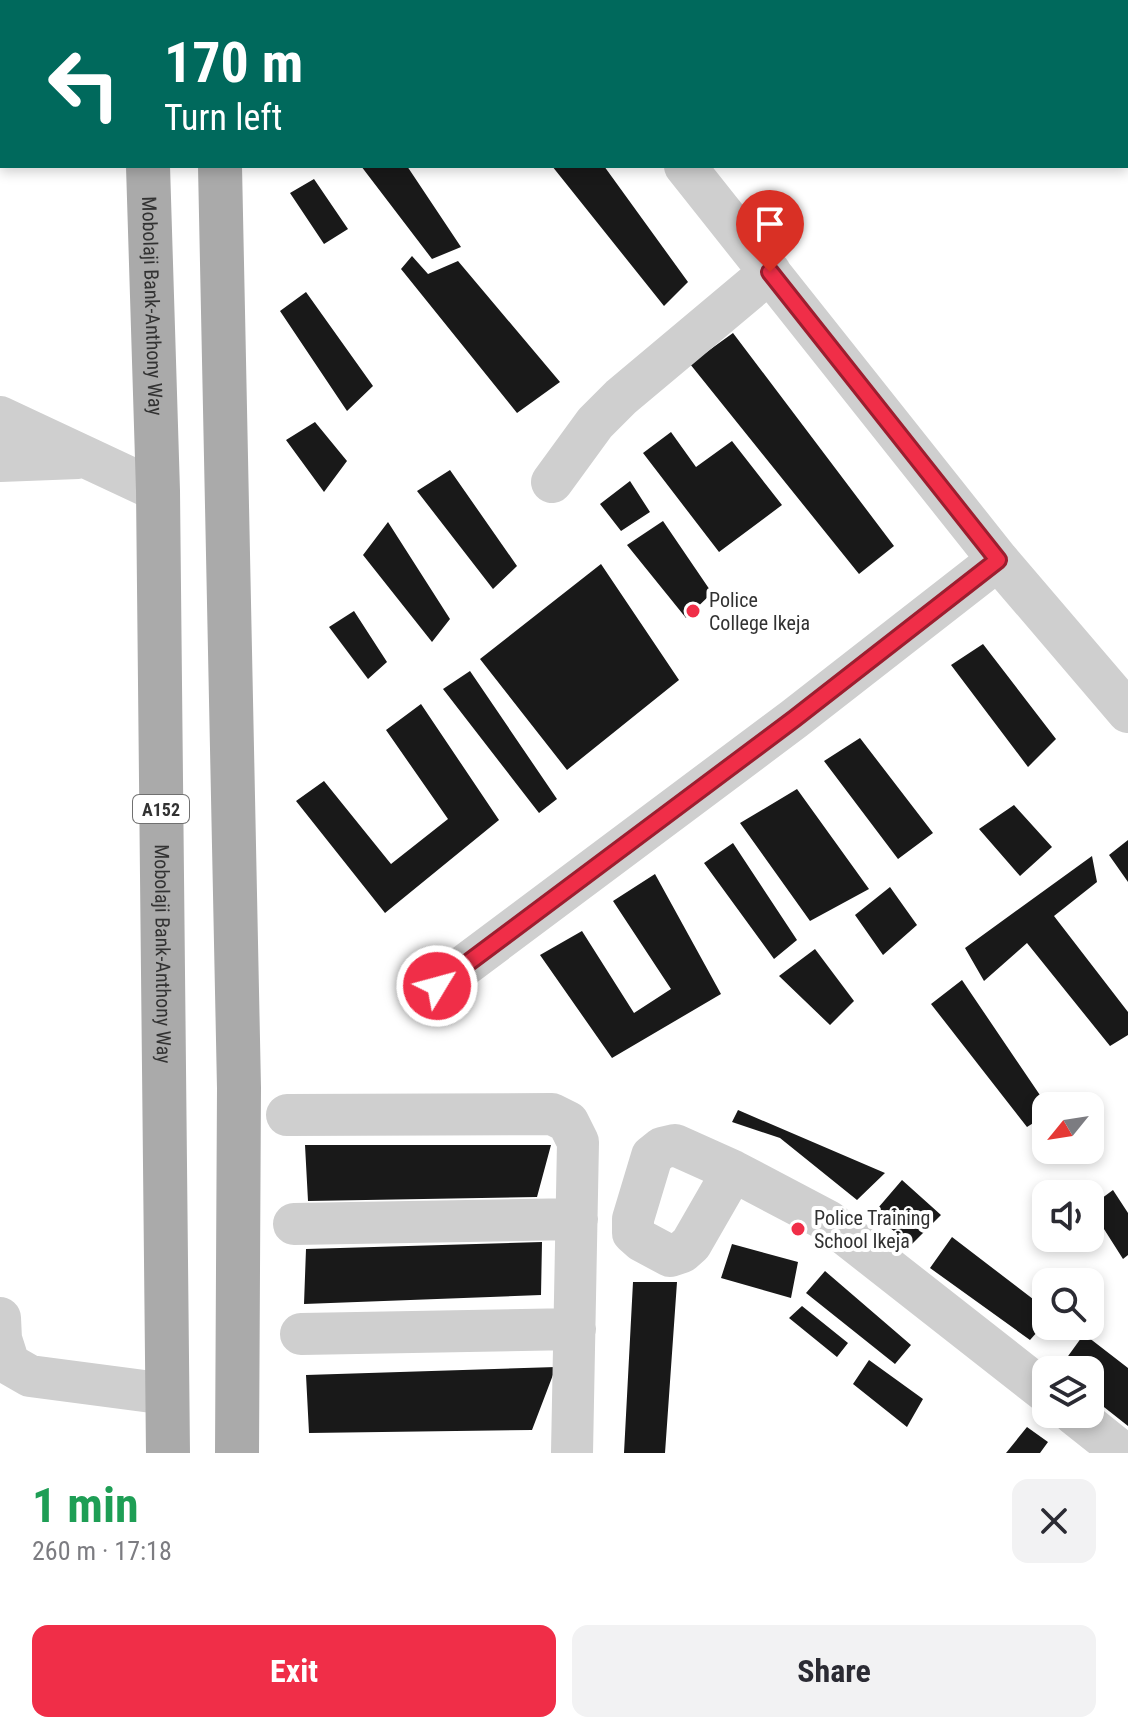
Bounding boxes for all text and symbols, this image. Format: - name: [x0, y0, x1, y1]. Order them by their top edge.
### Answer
- text: 170 m: [164, 30, 303, 96]
- icon: left: [32, 32, 136, 136]
- text: Turn left: [164, 97, 282, 139]
- pin: [736, 190, 804, 272]
- street label: Mobolaji Bank-Anthony Way: [137, 196, 168, 416]
- icon: arrive: [748, 202, 792, 246]
- place label: Police College Ikeja: [709, 588, 810, 635]
- marker: Police College Ikeja: [684, 602, 702, 620]
- road number: A152: [133, 795, 189, 823]
- street label: Mobolaji Bank-Anthony Way: [150, 844, 176, 1064]
- position arrow: [395, 944, 479, 1028]
- north arrow: [1032, 1092, 1104, 1164]
- map controls: [1032, 1092, 1104, 1428]
- button: sound: [1032, 1180, 1104, 1252]
- place label: Police Training School Ikeja: [814, 1206, 930, 1253]
- marker: Police Training School Ikeja: [789, 1220, 807, 1238]
- button: search: [1032, 1268, 1104, 1340]
- button: layers: [1032, 1356, 1104, 1428]
- text: 1 min: [32, 1477, 139, 1534]
- button: close: [1012, 1479, 1096, 1563]
- text: 260 m · 17:18: [32, 1536, 172, 1566]
- button: Exit: [32, 1625, 556, 1717]
- button: Share: [572, 1625, 1096, 1717]

